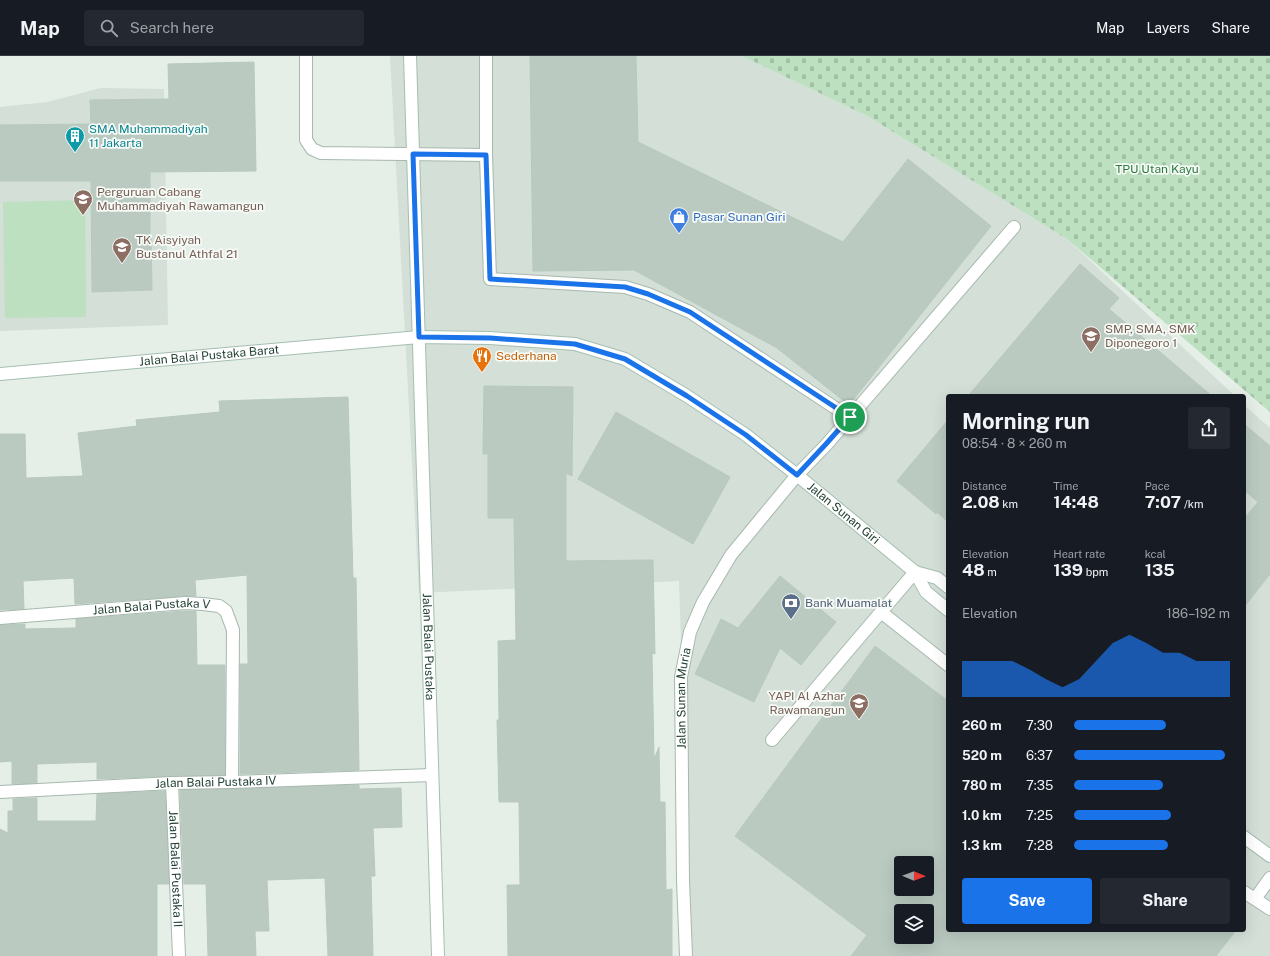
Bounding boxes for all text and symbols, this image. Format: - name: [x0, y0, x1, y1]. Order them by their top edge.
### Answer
- search box: [84, 10, 364, 46]
- text: Map: [20, 17, 60, 39]
- icon: search: [98, 17, 120, 39]
- text: Search here: [130, 19, 214, 36]
- text: Map: [1096, 20, 1124, 36]
- text: Layers: [1146, 20, 1190, 36]
- text: Share: [1212, 20, 1250, 36]
- place label: SMA Muhammadiyah 11 Jakarta: [89, 122, 208, 150]
- building icon: SMA Muhammadiyah 11 Jakarta: [64, 125, 86, 153]
- park label: TPU Utan Kayu: [1115, 162, 1199, 176]
- place label: Perguruan Cabang Muhammadiyah Rawamangun: [97, 185, 264, 213]
- school or university icon: Perguruan Cabang Muhammadiyah Rawamangun: [72, 188, 94, 216]
- shop icon: Pasar Sunan Giri: [668, 206, 690, 234]
- place label: Pasar Sunan Giri: [693, 210, 785, 224]
- place label: TK Aisyiyah Bustanul Athfal 21: [136, 233, 238, 261]
- school or university icon: TK Aisyiyah Bustanul Athfal 21: [111, 236, 133, 264]
- place label: SMP, SMA, SMK Diponegoro 1: [1105, 322, 1195, 350]
- school or university icon: SMP, SMA, SMK Diponegoro 1: [1080, 325, 1102, 353]
- street label: Jalan Balai Pustaka Barat: [139, 342, 280, 369]
- restaurant icon: Sederhana: [471, 345, 493, 373]
- place label: Sederhana: [496, 349, 557, 363]
- pin: [833, 400, 867, 434]
- icon: arrive: [839, 406, 861, 428]
- button: share: [1188, 407, 1230, 449]
- text: Morning run: [962, 408, 1090, 434]
- text: 08:54 · 8 × 260 m: [962, 436, 1067, 451]
- street label: Jalan Sunan Giri: [805, 479, 883, 547]
- text: Distance: [962, 480, 1007, 492]
- text: Time: [1053, 480, 1078, 492]
- text: Pace: [1145, 480, 1170, 492]
- text: 2.08: [962, 492, 1000, 512]
- text: 14:48: [1053, 492, 1099, 512]
- text: 7:07: [1145, 492, 1181, 512]
- text: km: [1000, 498, 1018, 510]
- text: /km: [1181, 498, 1203, 510]
- text: Elevation: [962, 548, 1009, 560]
- text: Heart rate: [1053, 548, 1105, 560]
- text: kcal: [1145, 548, 1166, 560]
- text: 48: [962, 560, 985, 580]
- text: 139: [1053, 560, 1083, 580]
- text: 135: [1145, 560, 1175, 580]
- text: m: [985, 566, 997, 578]
- text: bpm: [1083, 566, 1108, 578]
- bank icon: Bank Muamalat: [780, 592, 802, 620]
- street label: Jalan Balai Pustaka: [420, 593, 437, 701]
- street label: Jalan Balai Pustaka V: [92, 596, 211, 617]
- place label: Bank Muamalat: [805, 596, 892, 610]
- text: Elevation: [962, 606, 1017, 621]
- text: 186–192 m: [1166, 606, 1230, 621]
- street label: Jalan Sunan Muria: [674, 646, 694, 749]
- place label: YAPI Al Azhar Rawamangun: [769, 689, 845, 717]
- school or university icon: YAPI Al Azhar Rawamangun: [848, 692, 870, 720]
- text: 260 m: [962, 718, 1002, 733]
- text: 7:30: [1026, 718, 1053, 733]
- text: 520 m: [962, 748, 1002, 763]
- text: 6:37: [1026, 748, 1053, 763]
- street label: Jalan Balai Pustaka IV: [155, 773, 277, 791]
- text: 780 m: [962, 778, 1002, 793]
- text: 7:35: [1026, 778, 1053, 793]
- text: 1.0 km: [962, 808, 1002, 823]
- text: 7:25: [1026, 808, 1053, 823]
- street label: Jalan Balai Pustaka II: [166, 810, 185, 928]
- text: 1.3 km: [962, 838, 1002, 853]
- text: 7:28: [1026, 838, 1053, 853]
- north arrow: [894, 856, 934, 896]
- map controls: [894, 856, 934, 944]
- button: Save: [962, 878, 1092, 924]
- button: Share: [1100, 878, 1230, 924]
- button: layers: [894, 904, 934, 944]

